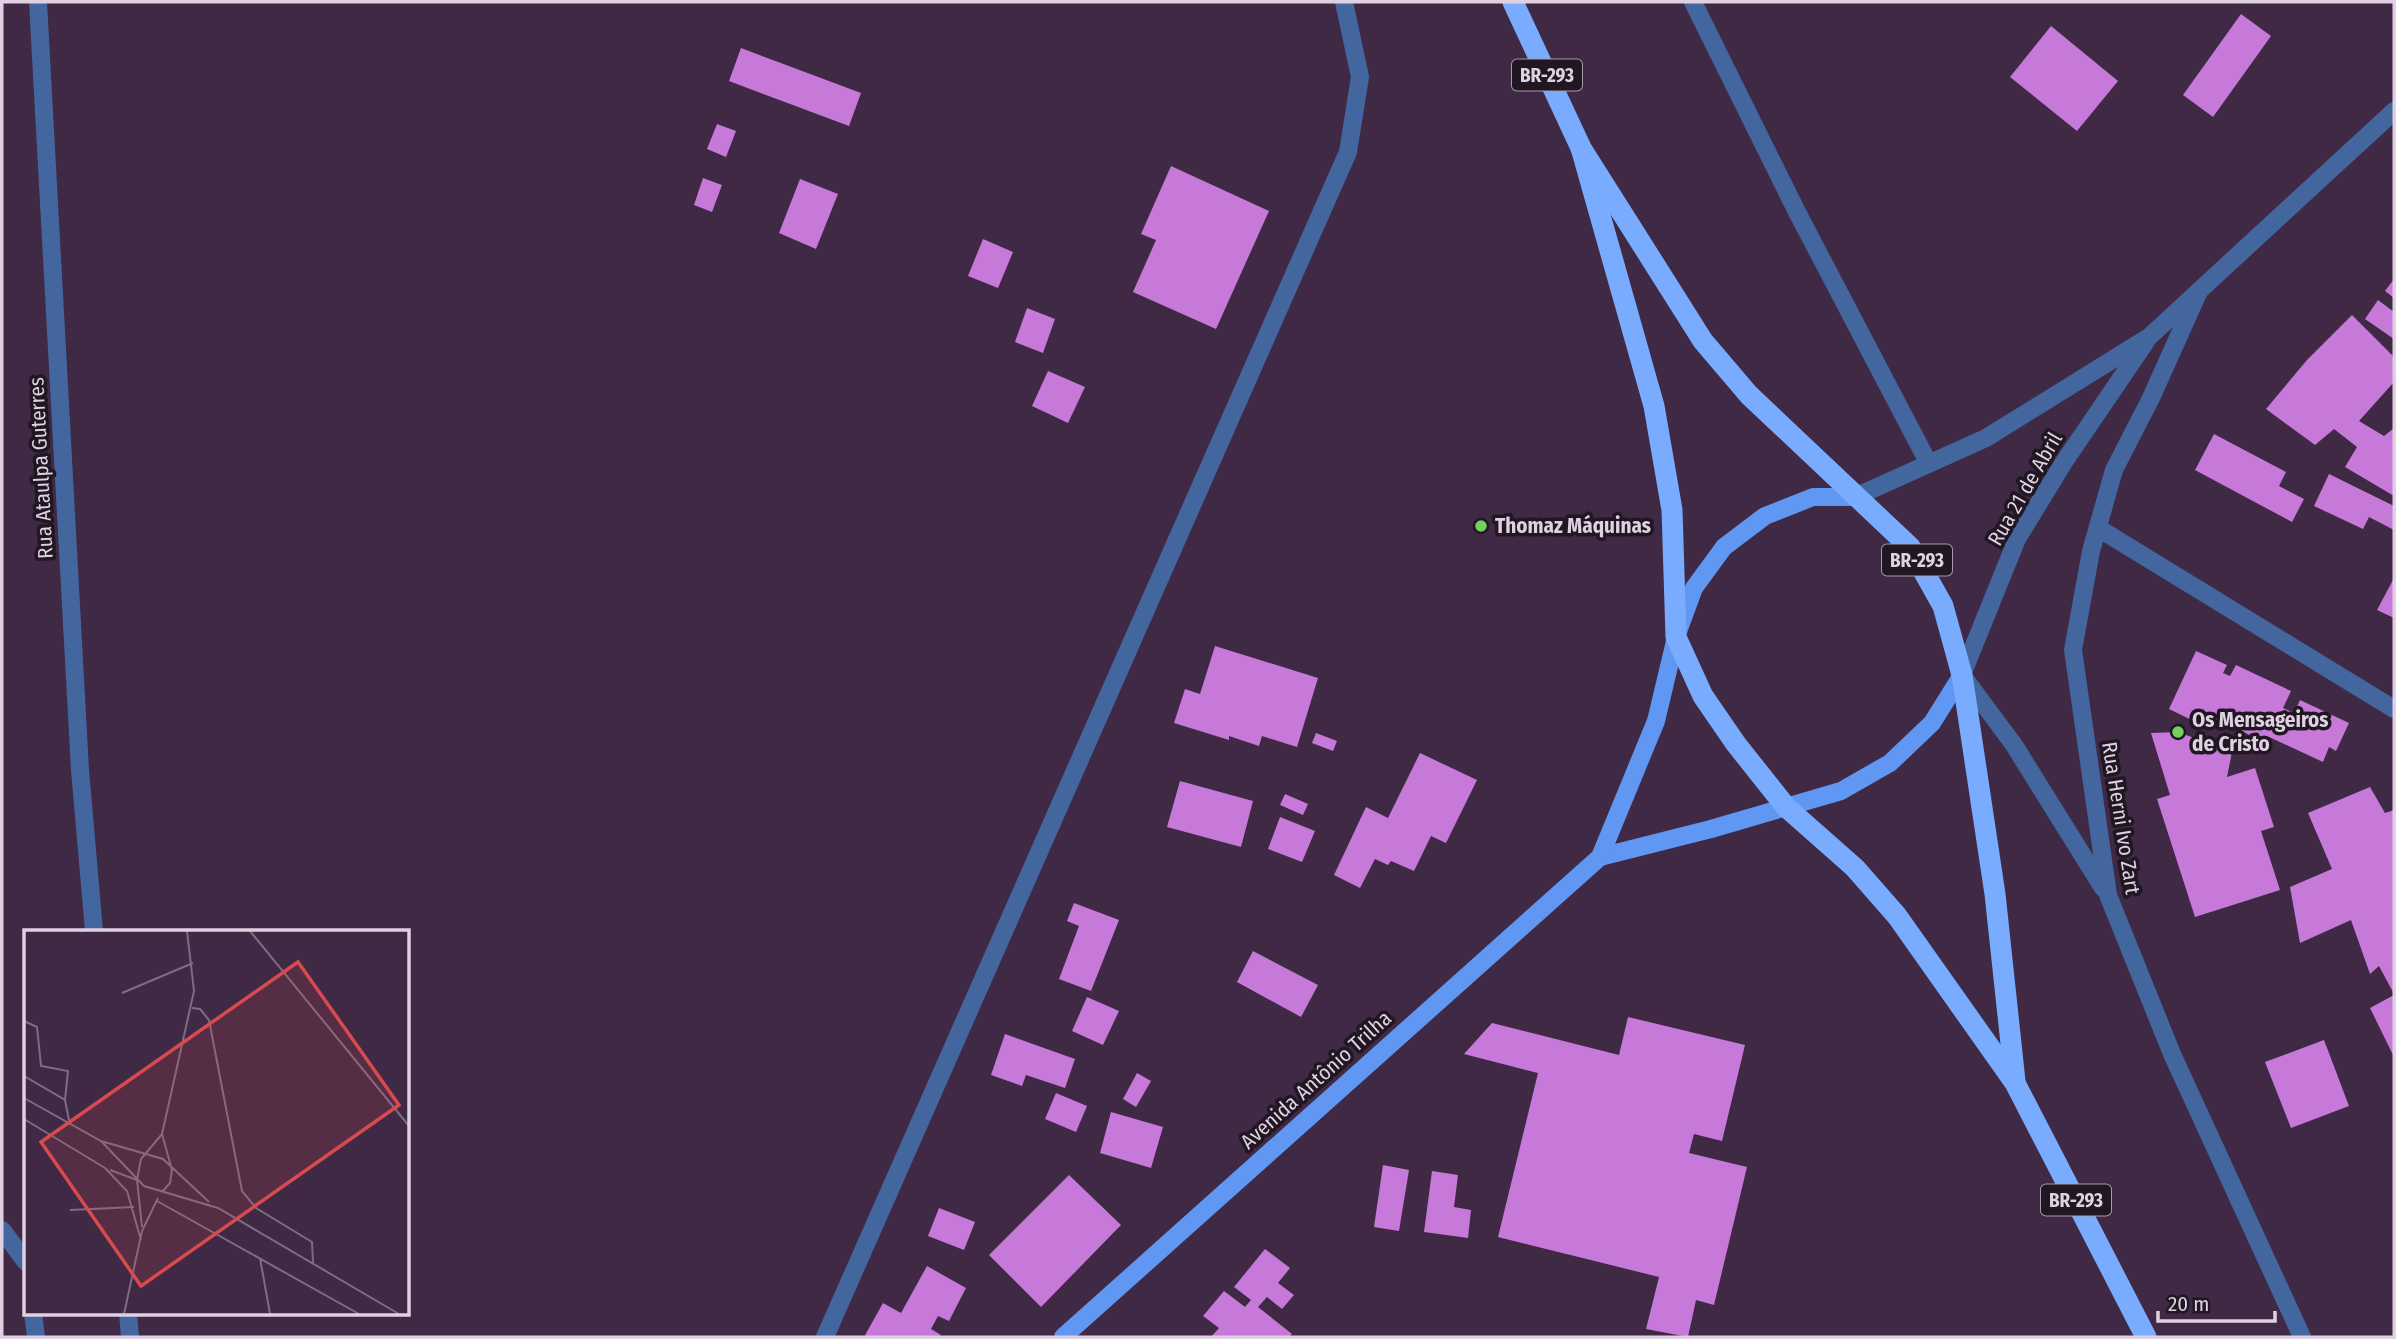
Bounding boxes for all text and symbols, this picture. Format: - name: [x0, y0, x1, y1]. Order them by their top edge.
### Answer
- road number: BR-293: [1512, 60, 1582, 90]
- street label: Rua Ataulpa Guterres: [23, 377, 59, 559]
- street label: Rua 21 de Abril: [1982, 427, 2068, 550]
- place label: Thomaz Máquinas: [1495, 513, 1651, 539]
- marker: Thomaz Máquinas: [1473, 518, 1489, 534]
- road number: BR-293: [1882, 544, 1952, 576]
- place label: Os Mensageiros de Cristo: [2192, 707, 2328, 757]
- marker: Os Mensageiros de Cristo: [2170, 724, 2186, 740]
- street label: Rua Herni Ivo Zart: [2096, 740, 2146, 896]
- inset map: [24, 930, 410, 1314]
- street label: Avenida Antônio Trilha: [1235, 1005, 1397, 1155]
- road number: BR-293: [2041, 1184, 2111, 1216]
- scale bar: [2158, 1280, 2275, 1324]
- text: 20 m: [2168, 1291, 2209, 1317]

